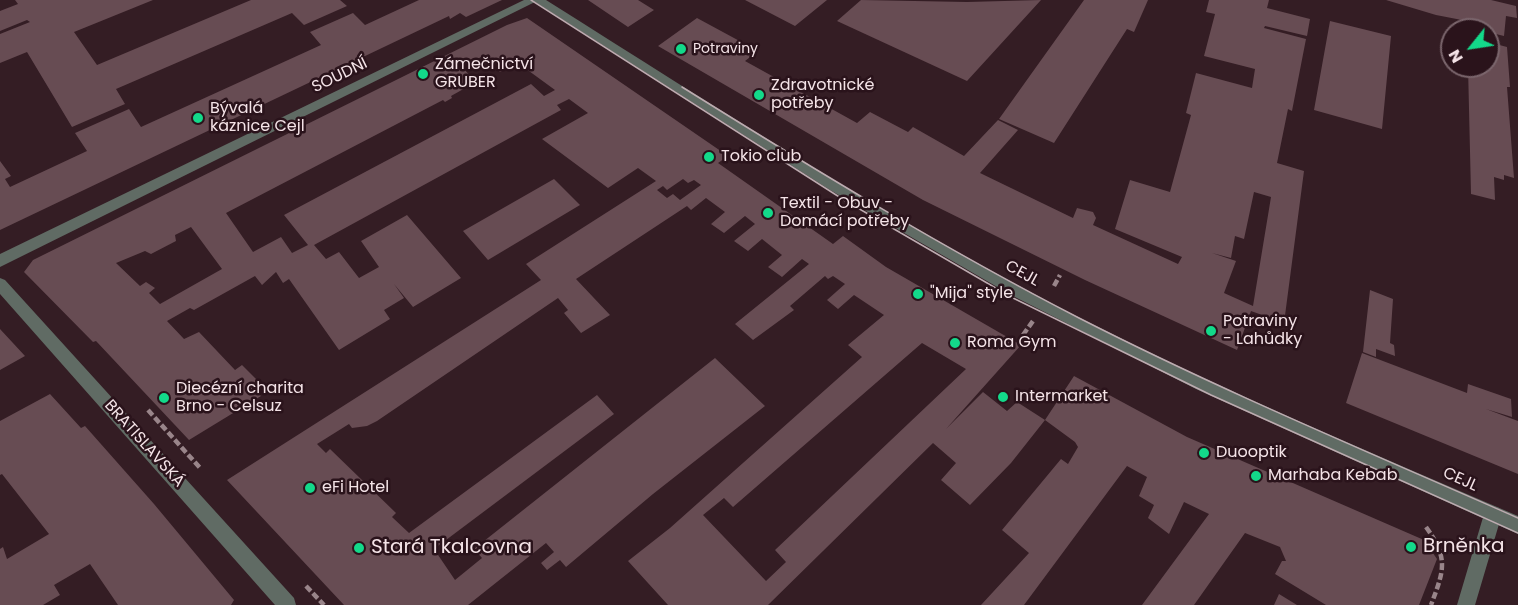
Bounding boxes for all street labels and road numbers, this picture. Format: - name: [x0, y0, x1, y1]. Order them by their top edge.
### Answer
- street label: SOUDNÍ: [309, 54, 371, 98]
- street label: CEJL: [1002, 257, 1042, 291]
- street label: BRATISLAVSKÁ: [100, 396, 188, 492]
- street label: CEJL: [1440, 464, 1480, 496]

